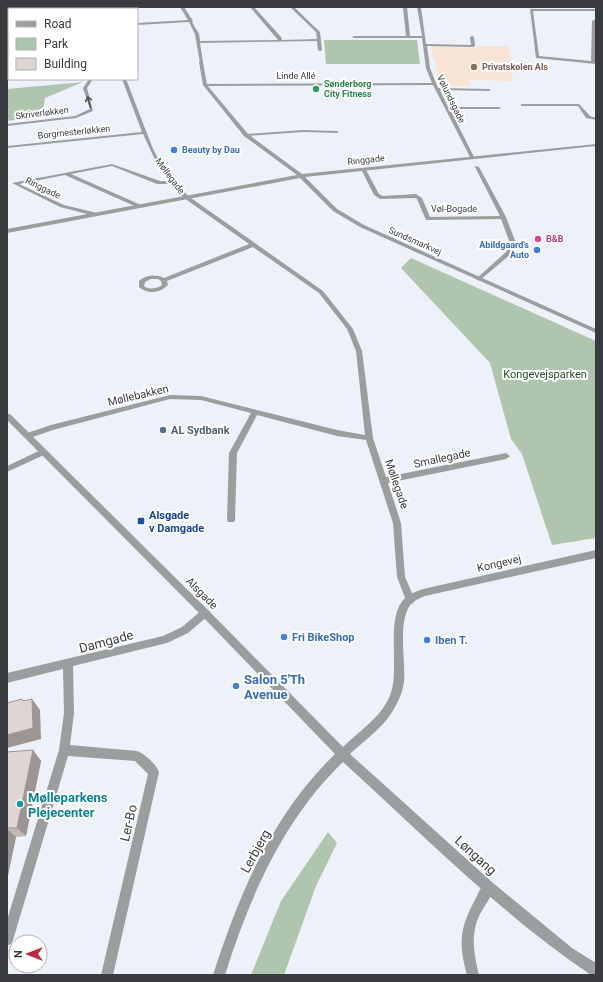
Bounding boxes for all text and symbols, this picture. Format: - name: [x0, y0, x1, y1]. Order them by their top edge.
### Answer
- legend: [8, 8, 138, 80]
- text: Road: [44, 17, 72, 31]
- text: Park: [44, 37, 69, 51]
- text: Building: [44, 57, 87, 71]
- marker: Privatskolen Als: [469, 62, 479, 72]
- place label: Privatskolen Als: [482, 62, 548, 72]
- street label: Linde Allé: [276, 71, 316, 81]
- street label: Vølundsgade: [435, 73, 467, 125]
- place label: Sønderborg City Fitness: [324, 79, 372, 99]
- marker: Sønderborg City Fitness: [311, 84, 321, 94]
- one-way arrow: [85, 95, 93, 108]
- street label: Skriverløkken: [15, 105, 69, 121]
- street label: Borgmesterløkken: [37, 123, 111, 141]
- marker: Beauty by Dau: [169, 145, 179, 155]
- place label: Beauty by Dau: [182, 145, 240, 155]
- street label: Ringgade: [347, 153, 385, 167]
- street label: Møllegade: [153, 156, 187, 196]
- street label: Ringgade: [24, 175, 62, 201]
- street label: Vøl-Bogade: [431, 204, 477, 214]
- street label: Sundsmarkvej: [387, 225, 443, 257]
- marker: B&B: [533, 234, 543, 244]
- place label: B&B: [546, 234, 564, 244]
- place label: Abildgaard's Auto: [479, 240, 529, 260]
- marker: Abildgaard's Auto: [532, 245, 542, 255]
- park label: Kongevejsparken: [503, 368, 587, 381]
- street label: Møllebakken: [106, 382, 170, 409]
- place label: AL Sydbank: [171, 424, 230, 437]
- marker: AL Sydbank: [158, 425, 168, 435]
- street label: Smallegade: [413, 446, 472, 471]
- street label: Møllegade: [382, 458, 411, 511]
- place label: Alsgade v Damgade: [149, 509, 204, 535]
- marker: Alsgade v Damgade: [136, 516, 146, 526]
- street label: Kongevej: [476, 552, 522, 575]
- street label: Alsgade: [183, 575, 220, 612]
- street label: Damgade: [77, 627, 135, 656]
- place label: Fri BikeShop: [292, 631, 355, 644]
- marker: Fri BikeShop: [279, 632, 289, 642]
- place label: Iben T.: [435, 634, 468, 647]
- marker: Iben T.: [422, 635, 432, 645]
- place label: Salon 5'Th Avenue: [244, 672, 305, 702]
- marker: Salon 5'Th Avenue: [231, 681, 241, 691]
- place label: Mølleparkens Plejecenter: [28, 790, 108, 820]
- marker: Mølleparkens Plejecenter: [15, 799, 25, 809]
- street label: Ler-Bo: [117, 803, 140, 843]
- street label: Lerbjerg: [237, 827, 273, 876]
- street label: Løngang: [452, 833, 499, 878]
- north arrow: [8, 934, 48, 974]
- text: N: [12, 950, 25, 958]

